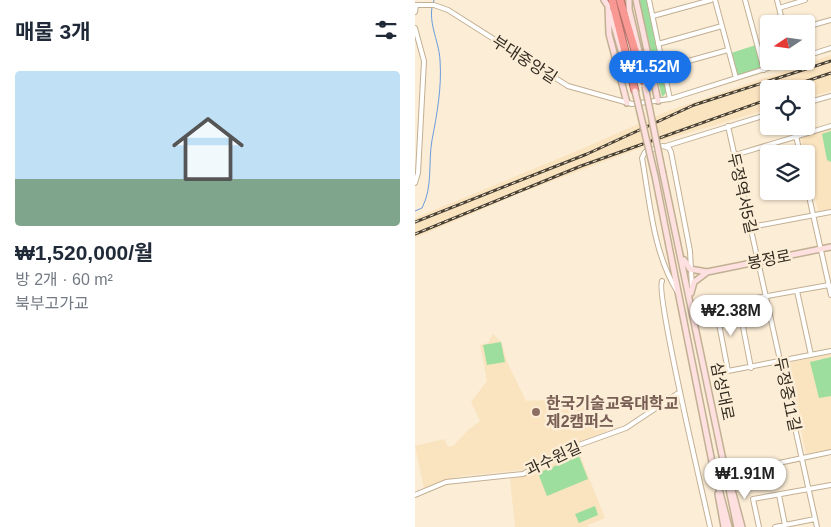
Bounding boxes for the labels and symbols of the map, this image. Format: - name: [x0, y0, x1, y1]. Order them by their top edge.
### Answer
- north arrow: [760, 15, 815, 70]
- street label: 부대중앙길: [489, 32, 560, 87]
- pin: ₩1.52M: [609, 51, 691, 93]
- street label: 두정역서5길: [725, 151, 760, 235]
- street label: 봉정로: [746, 247, 793, 272]
- pin: ₩2.38M: [690, 294, 772, 337]
- street label: 두정중11길: [771, 355, 804, 433]
- street label: 삼성대로: [708, 361, 737, 422]
- place label: 한국기술교육대학교 제2캠퍼스: [546, 394, 679, 430]
- marker: 한국기술교육대학교 제2캠퍼스: [530, 406, 542, 418]
- street label: 과수원길: [523, 438, 583, 479]
- pin: ₩1.91M: [704, 458, 786, 500]

